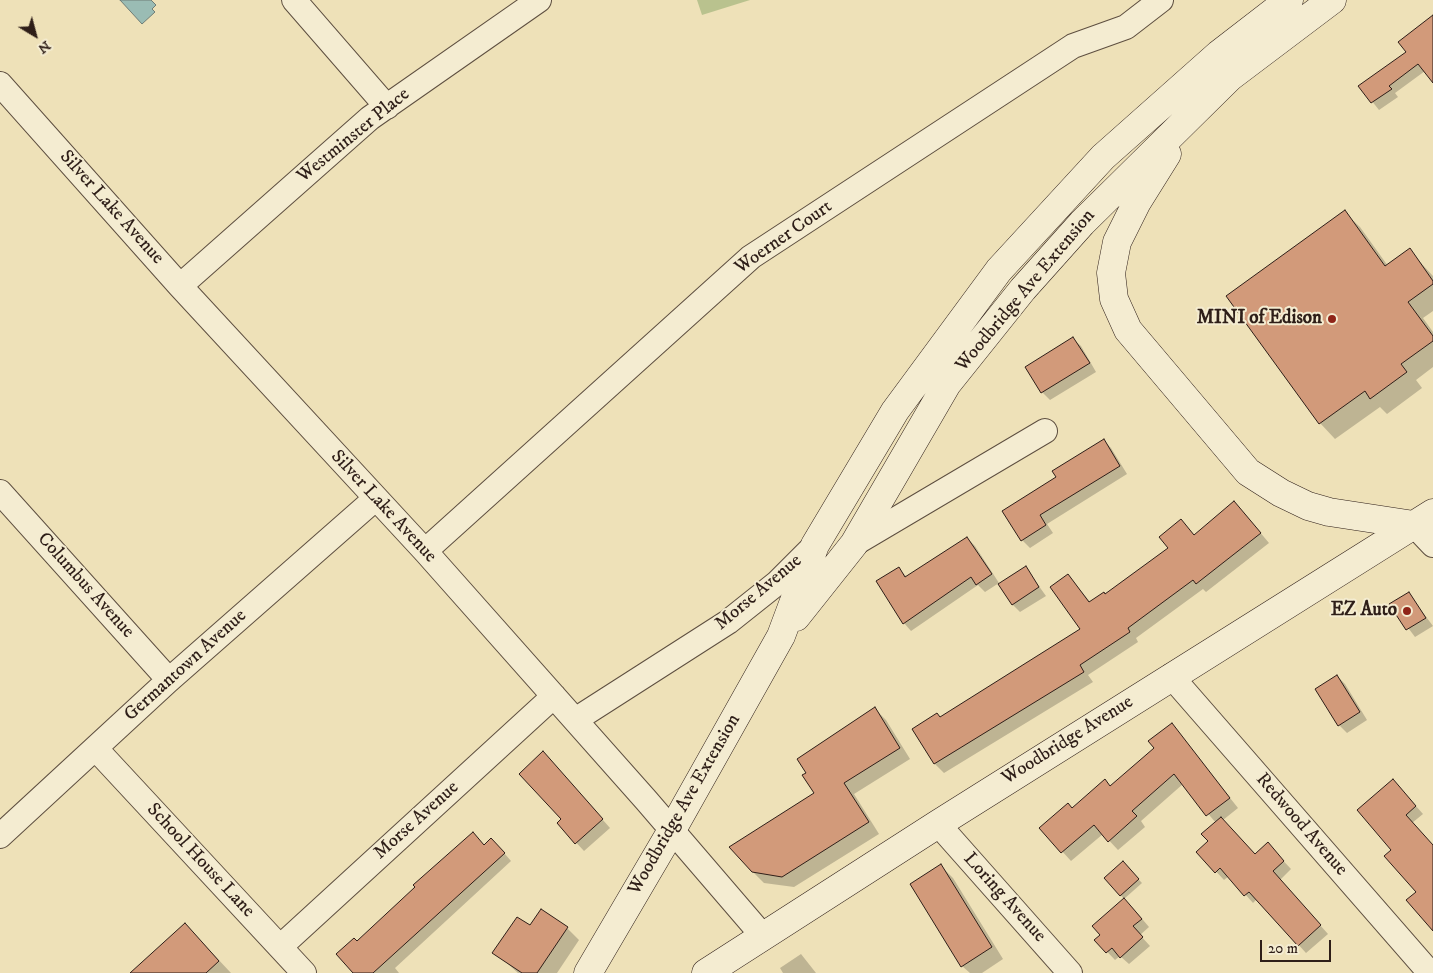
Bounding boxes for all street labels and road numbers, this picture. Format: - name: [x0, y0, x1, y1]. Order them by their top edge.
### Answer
- street label: Westminster Place: [293, 84, 415, 188]
- street label: Silver Lake Avenue: [54, 146, 168, 270]
- street label: Woerner Court: [731, 196, 837, 280]
- street label: Woodbridge Ave Extension: [951, 205, 1101, 377]
- street label: Silver Lake Avenue: [325, 446, 441, 568]
- street label: Columbus Avenue: [32, 529, 138, 643]
- street label: Morse Avenue: [711, 550, 807, 636]
- street label: Germantown Avenue: [120, 605, 252, 727]
- street label: Woodbridge Avenue: [998, 691, 1138, 791]
- street label: Woodbridge Ave Extension: [624, 711, 746, 899]
- street label: Redwood Avenue: [1250, 769, 1352, 881]
- street label: Morse Avenue: [370, 777, 464, 865]
- street label: School House Lane: [141, 799, 259, 923]
- street label: Loring Avenue: [958, 848, 1050, 948]

